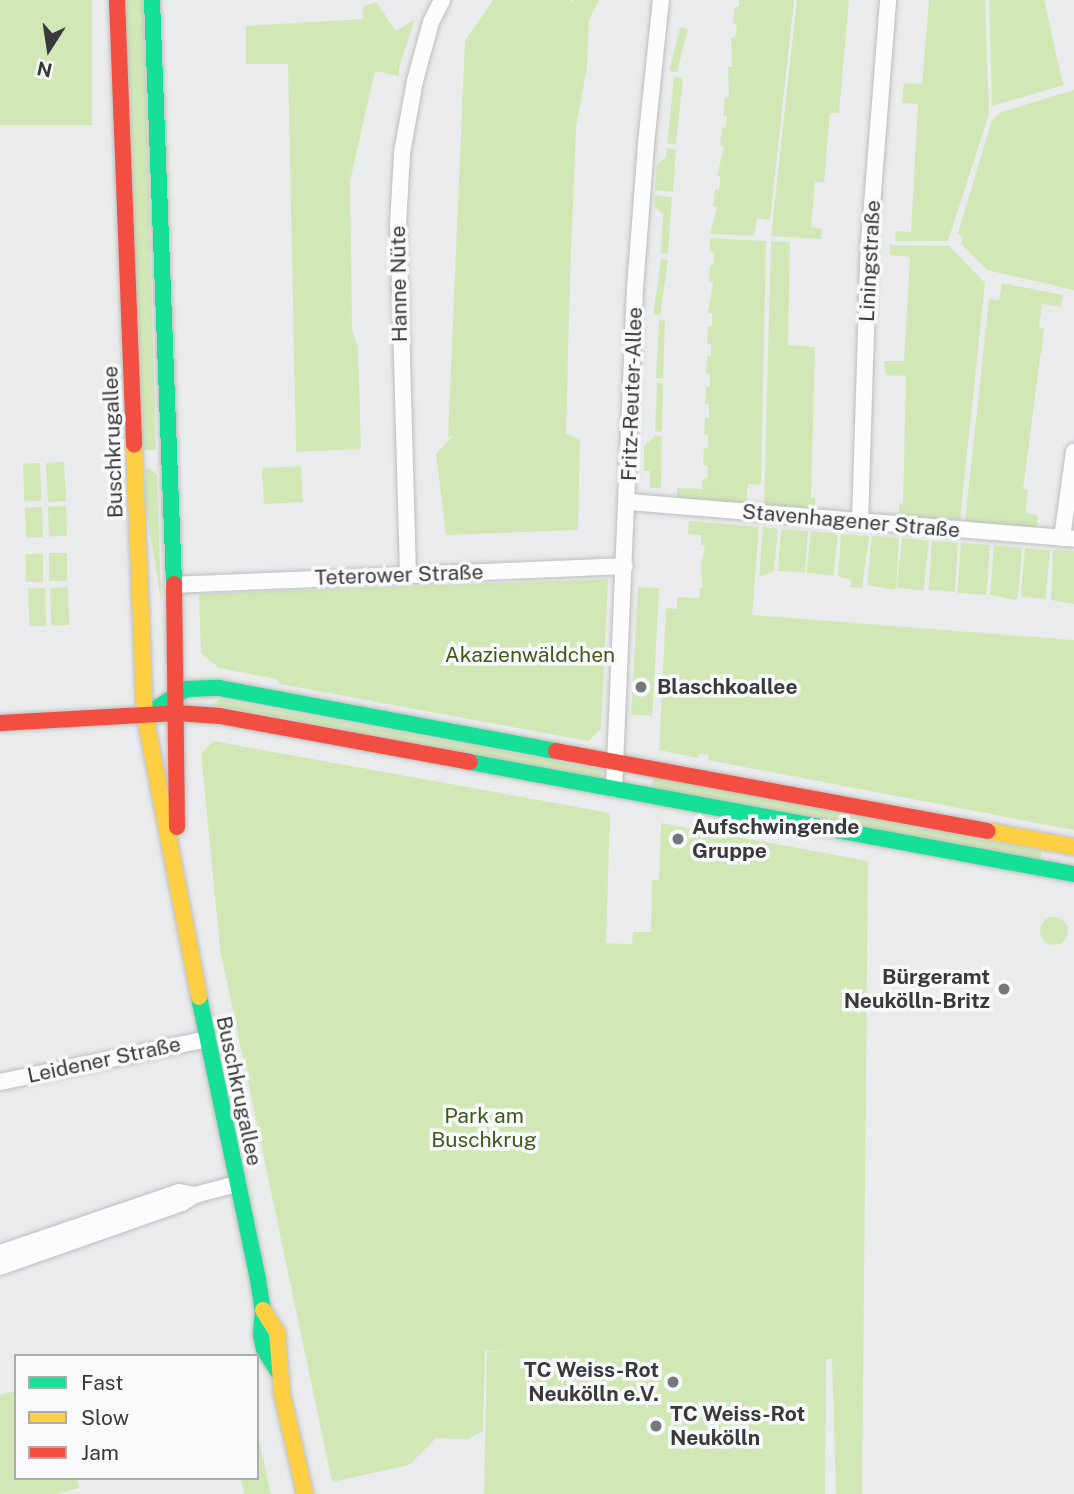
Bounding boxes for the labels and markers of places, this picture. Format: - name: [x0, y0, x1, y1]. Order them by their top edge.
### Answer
- place label: Blaschkoallee: [657, 674, 798, 700]
- marker: Blaschkoallee: [631, 677, 651, 697]
- place label: Aufschwingende Gruppe: [692, 814, 859, 864]
- marker: Aufschwingende Gruppe: [670, 831, 686, 847]
- place label: Bürgeramt Neukölln-Britz: [844, 964, 990, 1014]
- marker: Bürgeramt Neukölln-Britz: [996, 981, 1012, 997]
- place label: TC Weiss-Rot Neukölln e.V.: [523, 1357, 659, 1407]
- marker: TC Weiss-Rot Neukölln e.V.: [665, 1374, 681, 1390]
- place label: TC Weiss-Rot Neukölln: [670, 1401, 806, 1451]
- marker: TC Weiss-Rot Neukölln: [648, 1418, 664, 1434]

